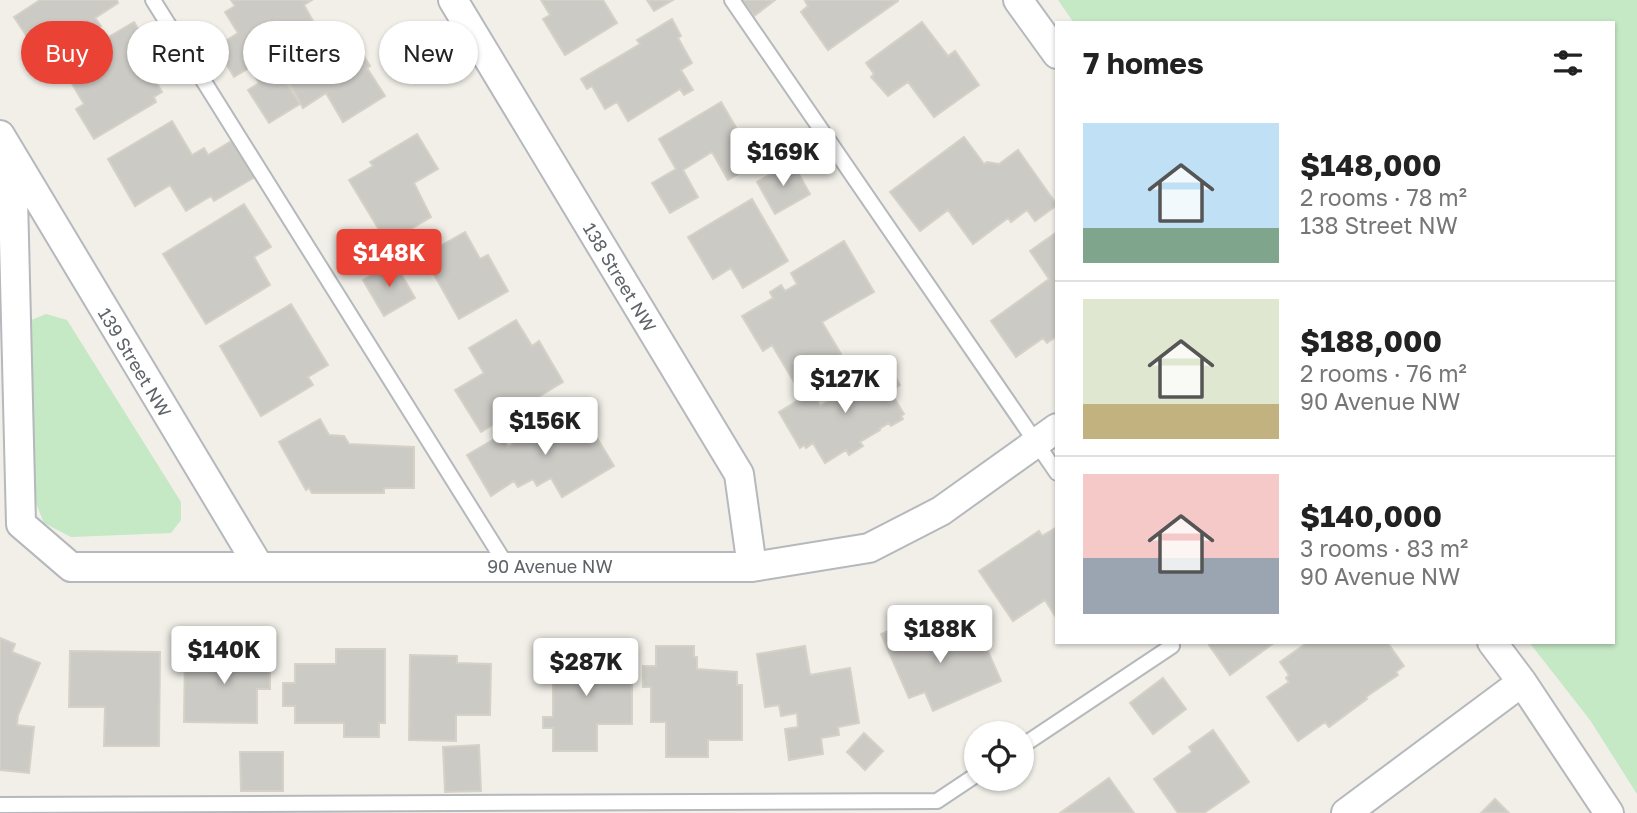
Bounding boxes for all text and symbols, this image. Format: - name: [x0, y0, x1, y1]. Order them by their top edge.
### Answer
- chip: Buy: [21, 21, 113, 84]
- chip: Rent: [127, 21, 229, 84]
- chip: Filters: [243, 21, 365, 84]
- chip: New: [379, 21, 478, 84]
- icon: filters: [1549, 44, 1587, 82]
- text: 7 homes: [1083, 45, 1204, 81]
- pin: $169K: [734, 128, 832, 188]
- text: $169K: [746, 137, 820, 165]
- text: $148,000: [1300, 147, 1442, 183]
- icon: home: [1139, 151, 1223, 235]
- text: 2 rooms · 78 m²: [1300, 183, 1467, 211]
- text: 138 Street NW: [1300, 211, 1458, 239]
- street label: 138 Street NW: [579, 218, 661, 336]
- pin: $148K: [340, 230, 438, 289]
- text: $148K: [352, 238, 426, 266]
- street label: 139 Street NW: [94, 303, 176, 421]
- text: $188,000: [1300, 323, 1442, 359]
- icon: home: [1139, 327, 1223, 411]
- pin: $127K: [796, 356, 894, 415]
- text: 2 rooms · 76 m²: [1300, 359, 1467, 387]
- text: $127K: [810, 364, 880, 392]
- text: 90 Avenue NW: [1300, 387, 1460, 415]
- pin: $156K: [496, 398, 594, 457]
- text: $156K: [509, 406, 581, 434]
- text: $140,000: [1300, 498, 1442, 534]
- icon: home: [1139, 502, 1223, 586]
- text: 3 rooms · 83 m²: [1300, 534, 1468, 562]
- street label: 90 Avenue NW: [487, 555, 613, 577]
- text: 90 Avenue NW: [1300, 562, 1460, 590]
- pin: $188K: [891, 606, 989, 665]
- text: $188K: [903, 614, 977, 642]
- pin: $140K: [175, 626, 273, 686]
- text: $140K: [187, 635, 261, 663]
- pin: $287K: [537, 638, 635, 698]
- text: $287K: [549, 647, 623, 675]
- map controls: [964, 721, 1034, 791]
- button: locate: [964, 721, 1034, 791]

